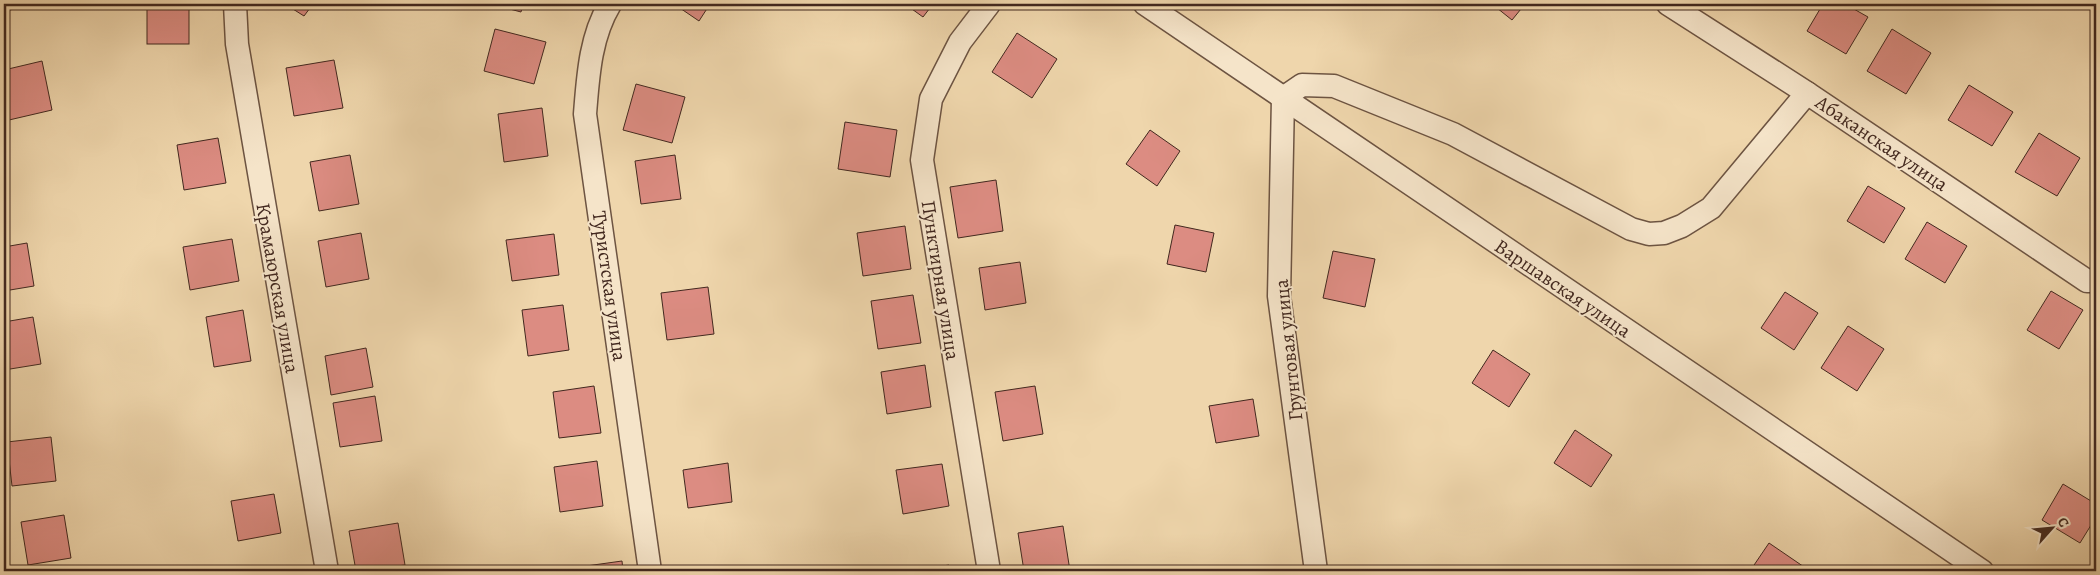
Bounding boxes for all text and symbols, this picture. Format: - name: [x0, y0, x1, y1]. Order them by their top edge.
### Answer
- street label: Абаканская улица: [1809, 88, 1954, 198]
- street label: Пунктирная улица: [915, 198, 967, 363]
- street label: Крамаюрская улица: [249, 201, 306, 376]
- street label: Туристская улица: [586, 209, 634, 364]
- street label: Варшавская улица: [1489, 233, 1637, 345]
- street label: Грунтовая улица: [1268, 277, 1309, 422]
- north arrow: [2028, 502, 2078, 552]
- text: С: [2053, 514, 2074, 531]

